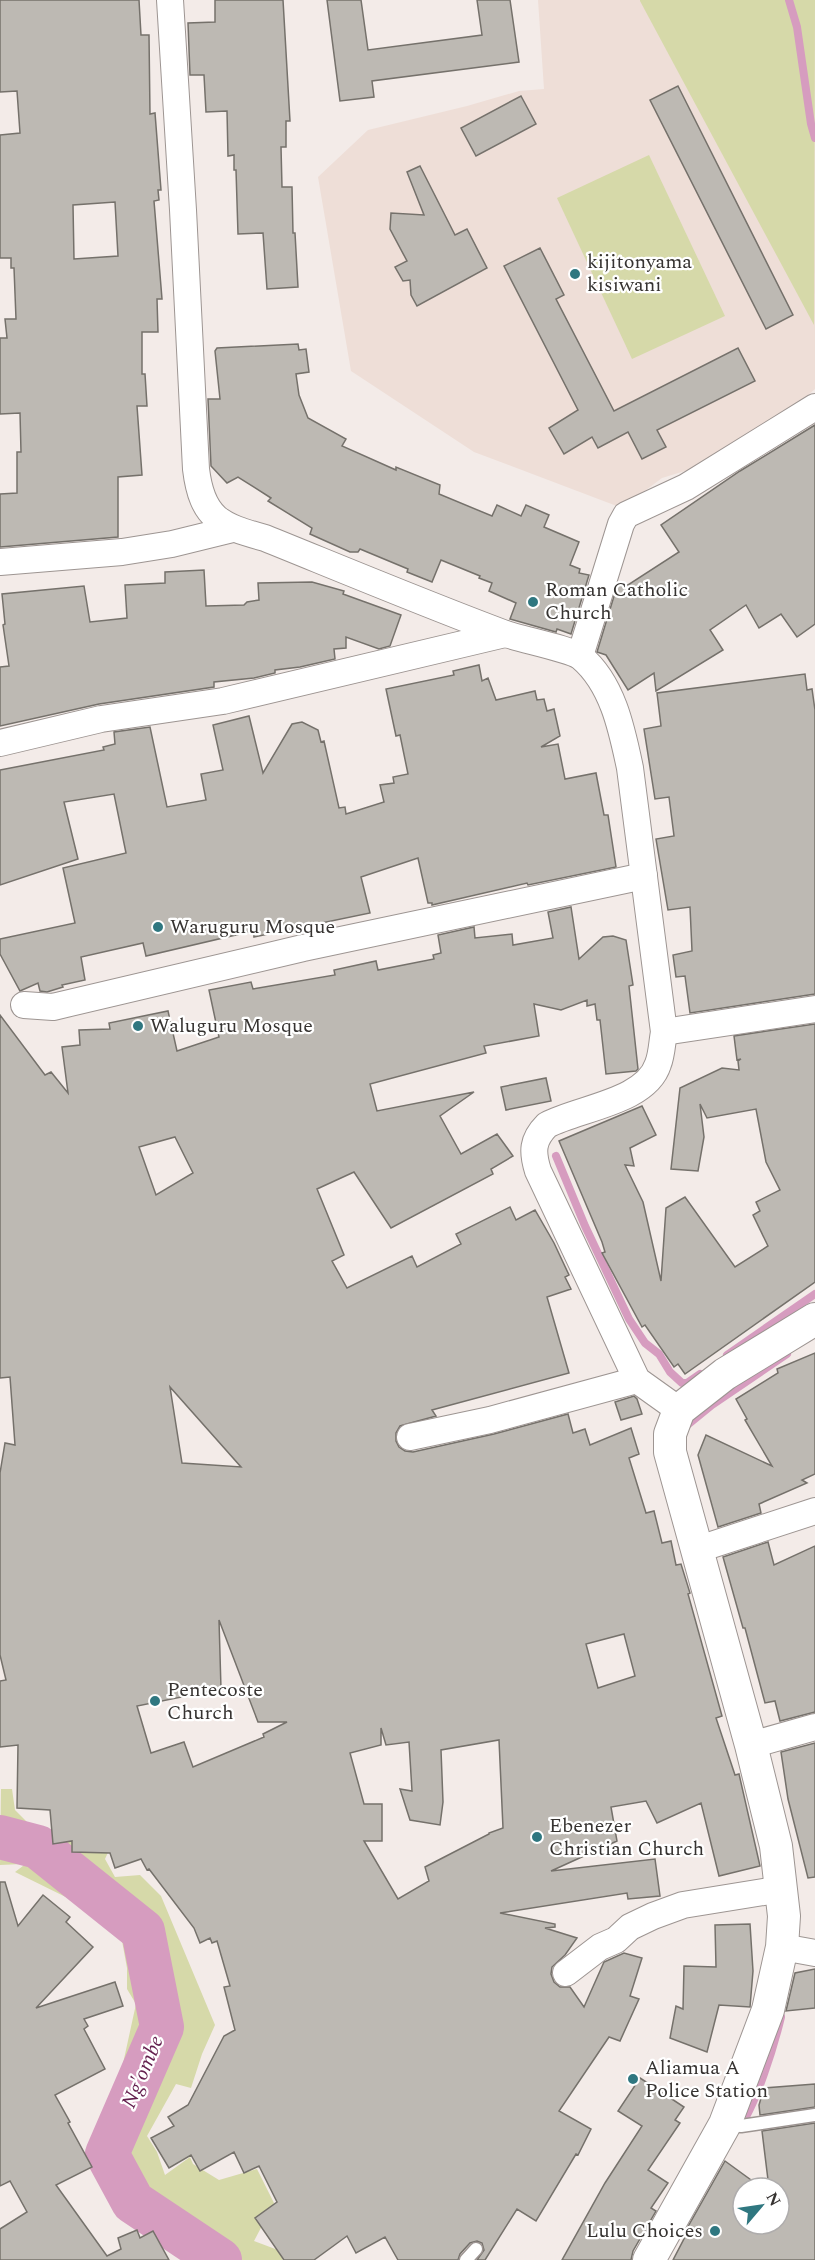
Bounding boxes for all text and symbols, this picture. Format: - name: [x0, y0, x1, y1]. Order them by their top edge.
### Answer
- place label: kijitonyama kisiwani: [587, 247, 692, 300]
- marker: kijitonyama kisiwani: [568, 267, 582, 281]
- place label: Roman Catholic Church: [545, 575, 688, 628]
- marker: Roman Catholic Church: [526, 595, 540, 609]
- place label: Waruguru Mosque: [170, 912, 335, 942]
- marker: Waruguru Mosque: [151, 920, 165, 934]
- place label: Waluguru Mosque: [150, 1011, 313, 1041]
- marker: Waluguru Mosque: [131, 1019, 145, 1033]
- place label: Pentecoste Church: [167, 1675, 263, 1728]
- marker: Pentecoste Church: [148, 1694, 162, 1708]
- place label: Ebenezer Christian Church: [549, 1811, 704, 1864]
- marker: Ebenezer Christian Church: [530, 1830, 544, 1844]
- water label: Ng'ombe: [113, 2031, 173, 2113]
- place label: Aliamua A Police Station: [645, 2053, 768, 2106]
- marker: Aliamua A Police Station: [626, 2072, 640, 2086]
- north arrow: [731, 2176, 791, 2236]
- text: N: [760, 2188, 787, 2211]
- place label: Lulu Choices: [586, 2216, 703, 2246]
- marker: Lulu Choices: [708, 2224, 722, 2238]

